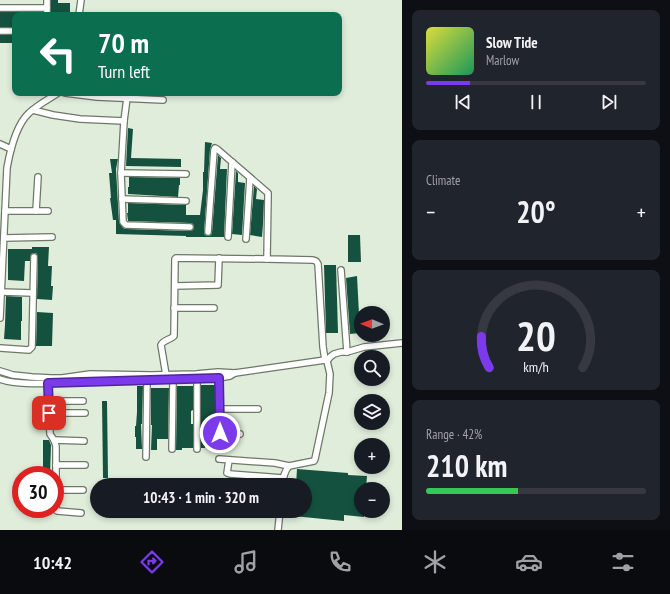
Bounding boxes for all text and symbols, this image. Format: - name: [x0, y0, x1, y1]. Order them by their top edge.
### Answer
- text: 70 m: [98, 24, 149, 61]
- icon: left: [32, 28, 84, 80]
- text: Slow Tide: [486, 33, 538, 52]
- text: Marlow: [486, 52, 519, 69]
- text: Turn left: [98, 60, 150, 83]
- icon: previous: [452, 91, 474, 113]
- icon: pause: [525, 91, 547, 113]
- icon: next: [598, 91, 620, 113]
- text: Climate: [426, 172, 460, 189]
- text: 20°: [516, 192, 556, 231]
- text: −: [426, 198, 435, 226]
- text: +: [637, 198, 646, 226]
- north arrow: [354, 306, 390, 342]
- map controls: [354, 306, 390, 518]
- text: 20: [516, 309, 556, 362]
- button: search: [354, 350, 390, 386]
- text: km/h: [523, 357, 549, 376]
- button: layers: [354, 394, 390, 430]
- pin: [32, 396, 66, 430]
- icon: arrive: [38, 402, 60, 424]
- position arrow: [199, 412, 241, 454]
- text: Range · 42%: [426, 426, 482, 443]
- button: +: [354, 438, 390, 474]
- text: 210 km: [426, 446, 507, 485]
- speed limit sign: 30: [12, 466, 64, 518]
- button: −: [354, 482, 390, 518]
- text: 10:43 · 1 min · 320 m: [143, 488, 259, 507]
- icon: directions: [138, 548, 166, 576]
- icon: music: [232, 548, 260, 576]
- icon: phone: [326, 548, 354, 576]
- icon: climate: [421, 548, 449, 576]
- icon: car: [515, 548, 543, 576]
- icon: filters: [609, 548, 637, 576]
- text: 10:42: [33, 551, 72, 574]

